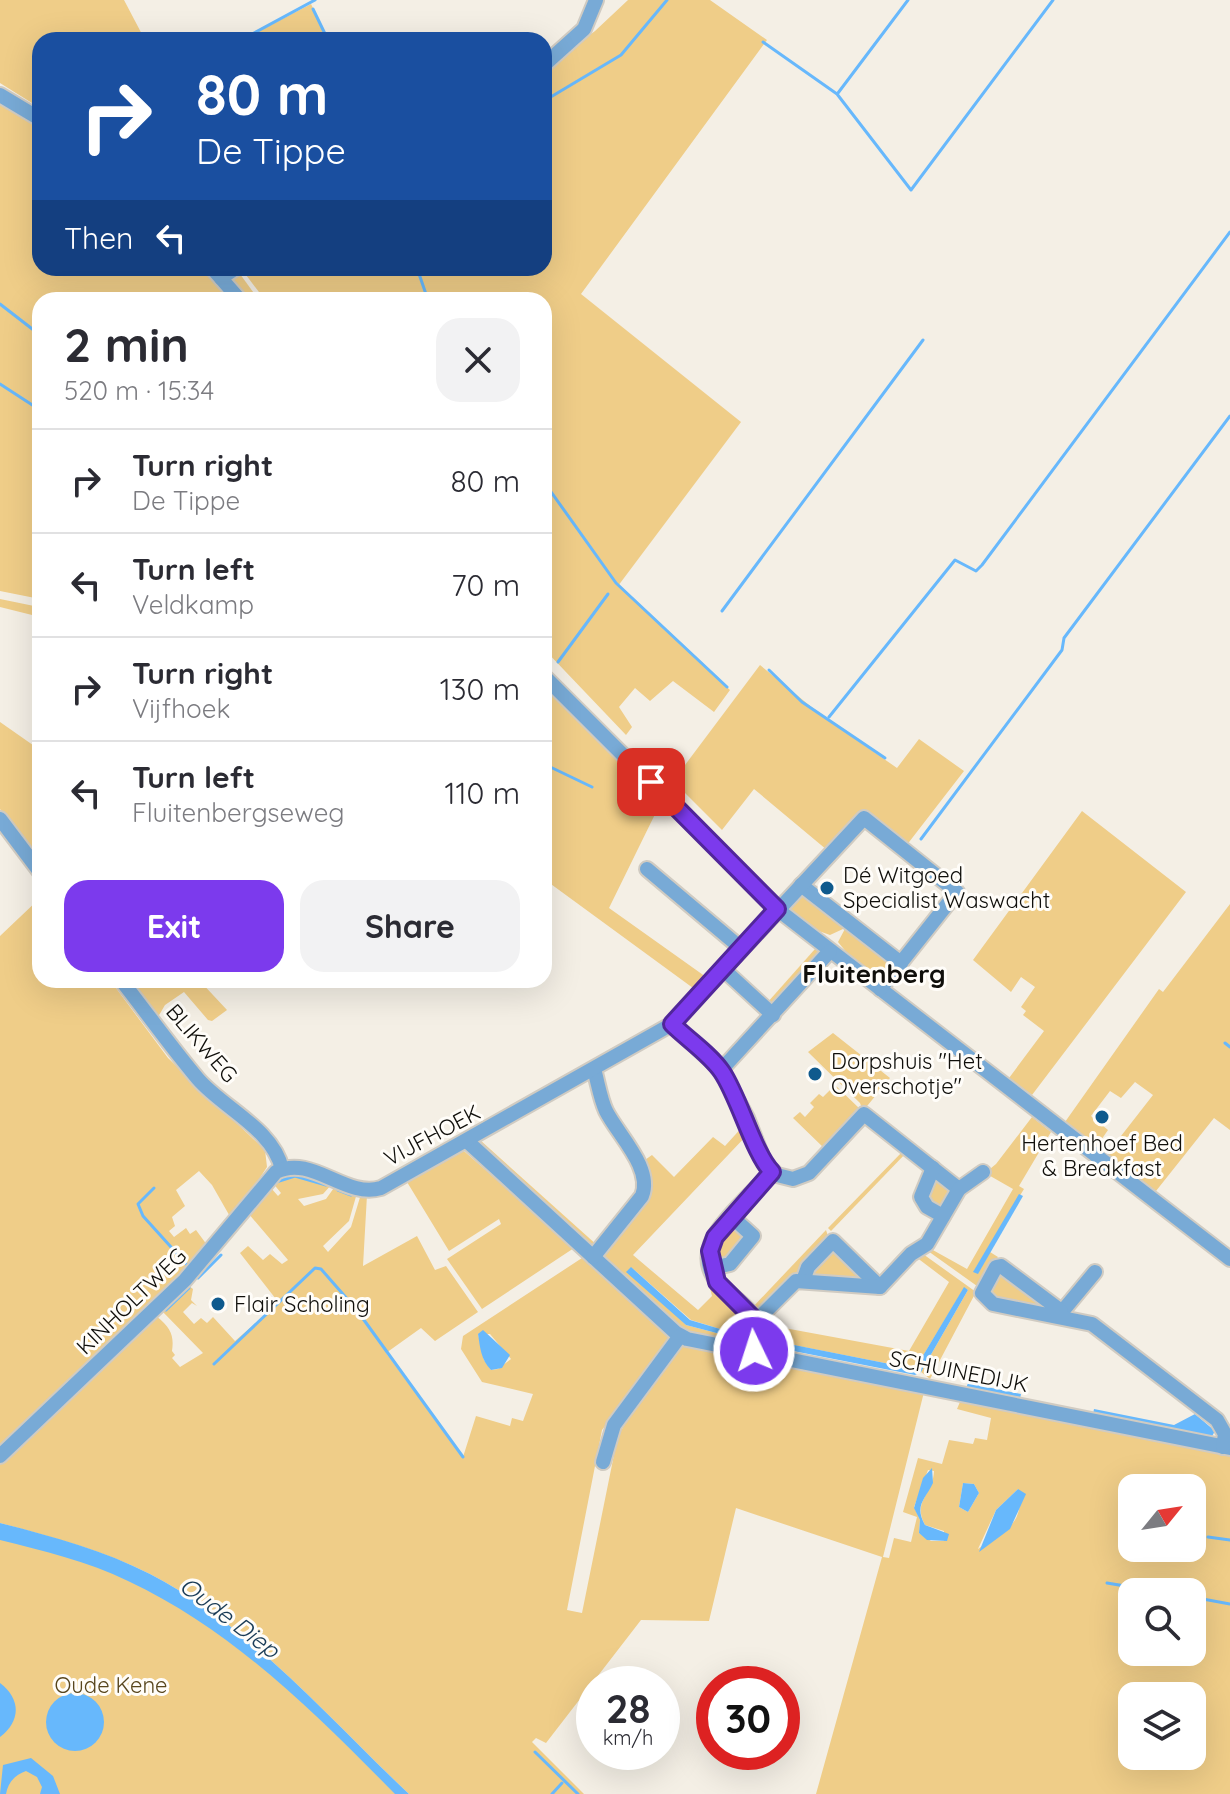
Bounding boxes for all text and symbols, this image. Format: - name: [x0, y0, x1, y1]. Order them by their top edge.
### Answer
- text: 80 m: [196, 59, 328, 129]
- icon: right: [64, 64, 168, 168]
- text: De Tippe: [196, 128, 346, 173]
- icon: left: [149, 216, 193, 260]
- text: Then: [64, 219, 133, 257]
- text: 2 min: [64, 314, 189, 374]
- button: close: [436, 318, 520, 402]
- text: 520 m · 15:34: [64, 374, 214, 407]
- text: Turn right: [132, 446, 273, 484]
- icon: right: [64, 459, 108, 503]
- text: 80 m: [450, 462, 520, 500]
- text: De Tippe: [132, 484, 240, 517]
- text: Turn left: [132, 550, 255, 588]
- icon: left: [64, 563, 108, 607]
- text: 70 m: [451, 566, 520, 604]
- text: Veldkamp: [132, 588, 254, 621]
- text: Turn right: [132, 654, 273, 692]
- icon: right: [64, 667, 108, 711]
- text: 130 m: [440, 670, 520, 708]
- text: Vijfhoek: [132, 692, 230, 725]
- pin: [617, 748, 685, 816]
- text: Turn left: [132, 758, 255, 796]
- icon: arrive: [629, 760, 673, 804]
- icon: left: [64, 771, 108, 815]
- text: 110 m: [444, 774, 520, 812]
- text: Fluitenbergseweg: [132, 796, 345, 829]
- place label: Dé Witgoed Specialist Waswacht: [843, 861, 1050, 914]
- marker: Dé Witgoed Specialist Waswacht: [818, 879, 836, 897]
- button: Exit: [64, 880, 284, 972]
- button: Share: [300, 880, 520, 972]
- district label: Fluitenberg: [802, 957, 946, 990]
- street label: BLIKWEG: [160, 998, 244, 1088]
- place label: Dorpshuis "Het Overschotje": [831, 1047, 983, 1100]
- marker: Dorpshuis "Het Overschotje": [806, 1065, 824, 1083]
- street label: VIJFHOEK: [379, 1098, 485, 1172]
- marker: Hertenhoef Bed & Breakfast: [1093, 1108, 1111, 1126]
- place label: Hertenhoef Bed & Breakfast: [1021, 1129, 1183, 1182]
- street label: KINHOLTWEG: [70, 1242, 192, 1360]
- place label: Flair Scholing: [234, 1290, 370, 1318]
- marker: Flair Scholing: [209, 1295, 227, 1313]
- position arrow: [712, 1309, 796, 1393]
- street label: SCHUINEDIJK: [887, 1344, 1031, 1398]
- north arrow: [1118, 1474, 1206, 1562]
- map controls: [1118, 1474, 1206, 1770]
- water label: Oude Diep: [174, 1570, 287, 1665]
- button: search: [1118, 1578, 1206, 1666]
- speed limit sign: 30: [696, 1666, 800, 1770]
- park label: Oude Kene: [54, 1671, 168, 1699]
- button: layers: [1118, 1682, 1206, 1770]
- text: 28: [606, 1683, 650, 1733]
- text: km/h: [603, 1725, 653, 1750]

